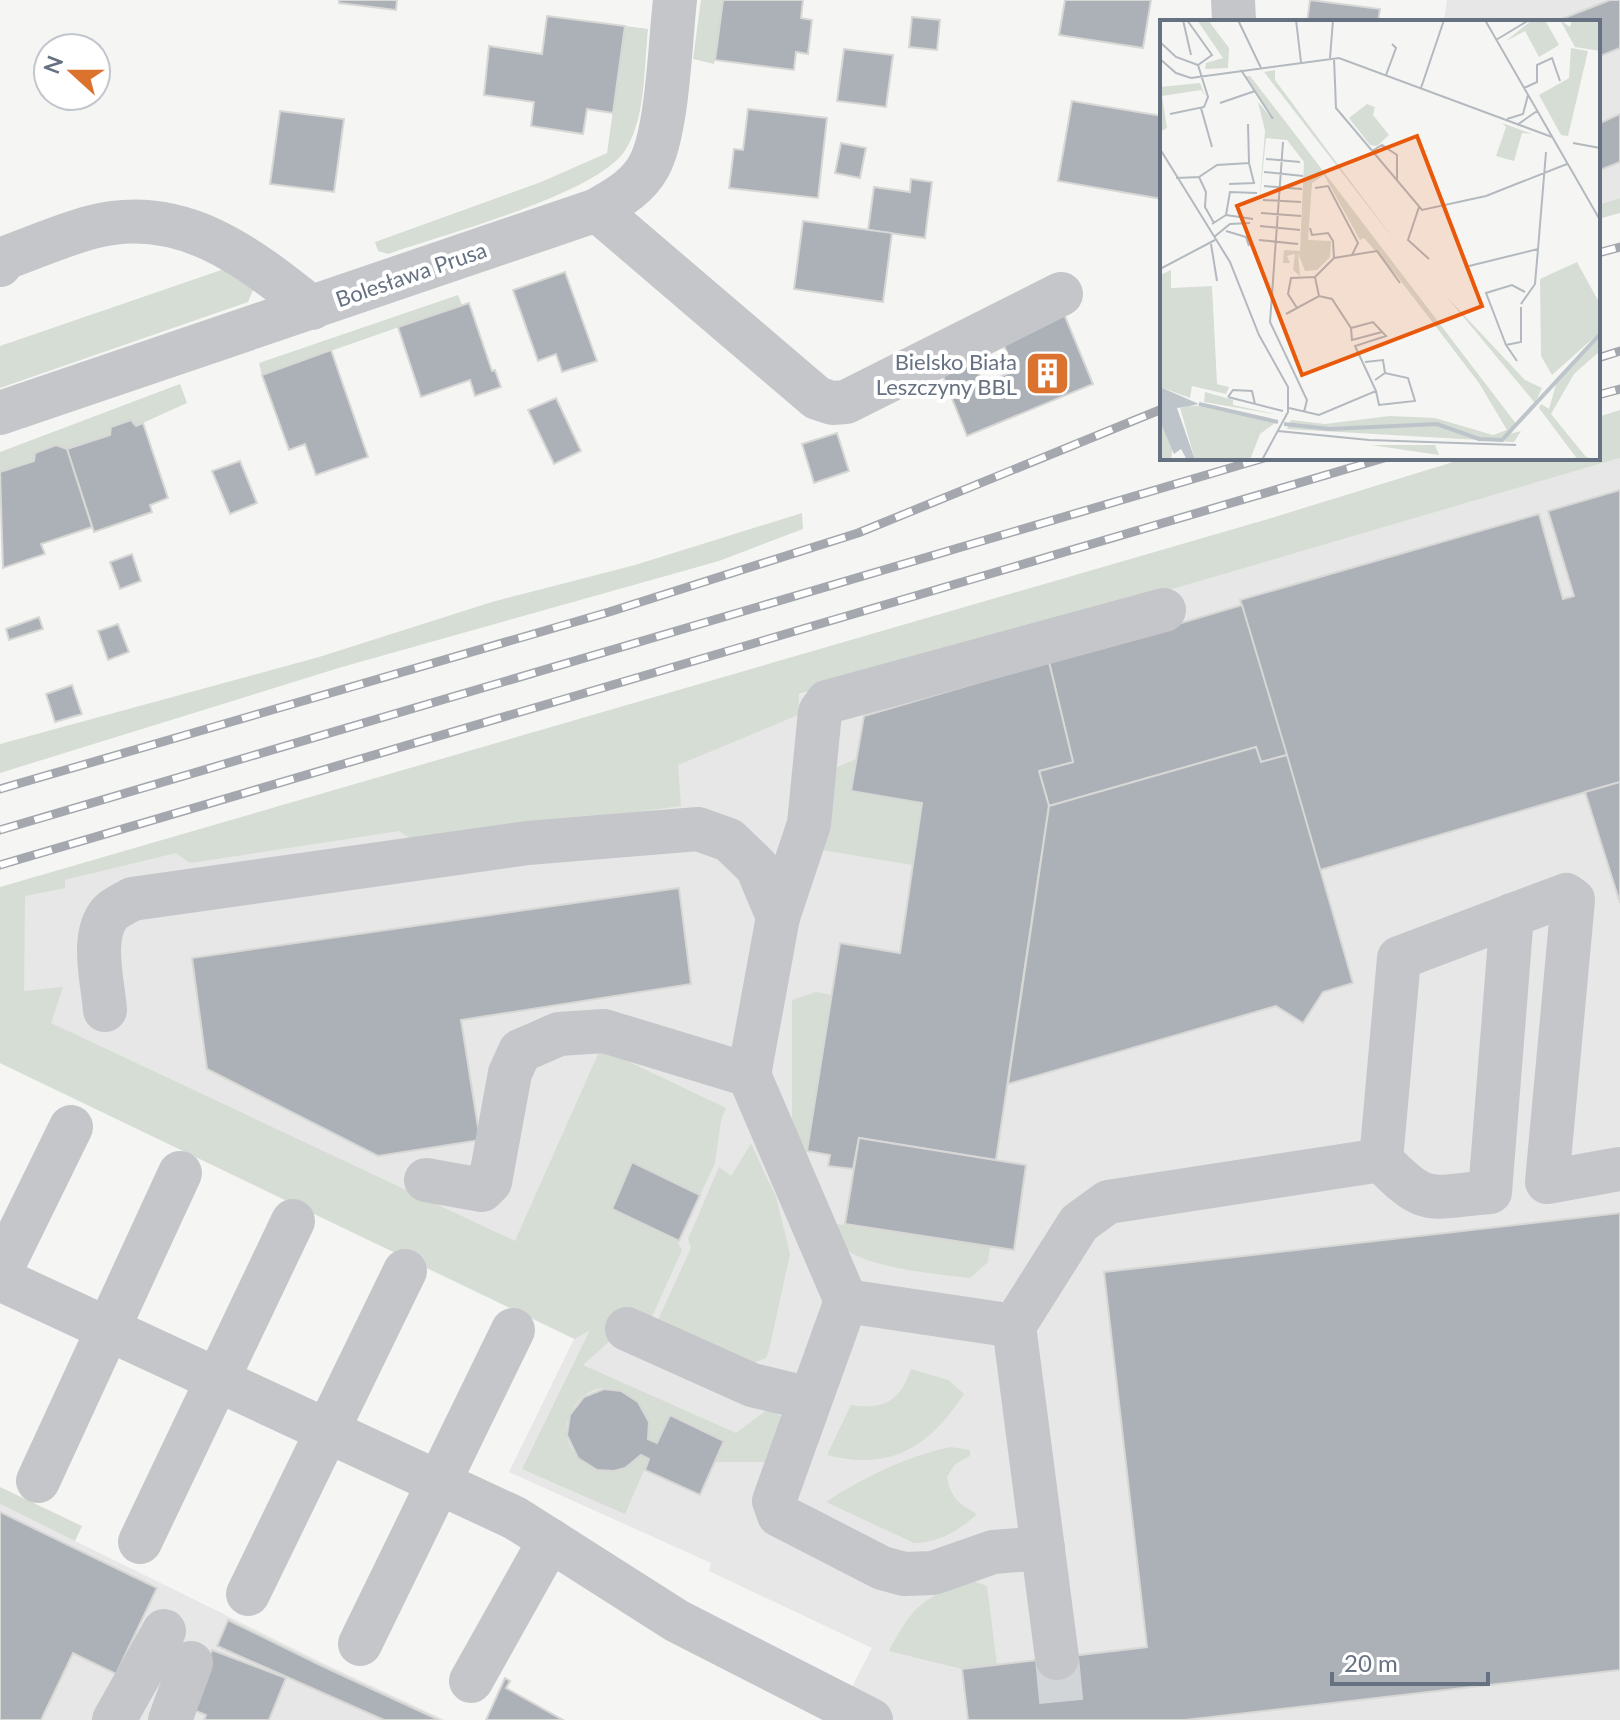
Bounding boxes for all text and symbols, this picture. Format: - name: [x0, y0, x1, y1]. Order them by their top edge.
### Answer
- inset map: [1160, 20, 1600, 460]
- north arrow: [32, 32, 112, 112]
- text: N: [37, 52, 69, 77]
- street label: Bolesława Prusa: [332, 236, 490, 312]
- place label: Bielsko Biała Leszczyny BBL: [876, 348, 1017, 400]
- building icon: Bielsko Biała Leszczyny BBL: [1024, 350, 1072, 398]
- scale bar: [1332, 1636, 1488, 1686]
- text: 20 m: [1344, 1648, 1398, 1677]

